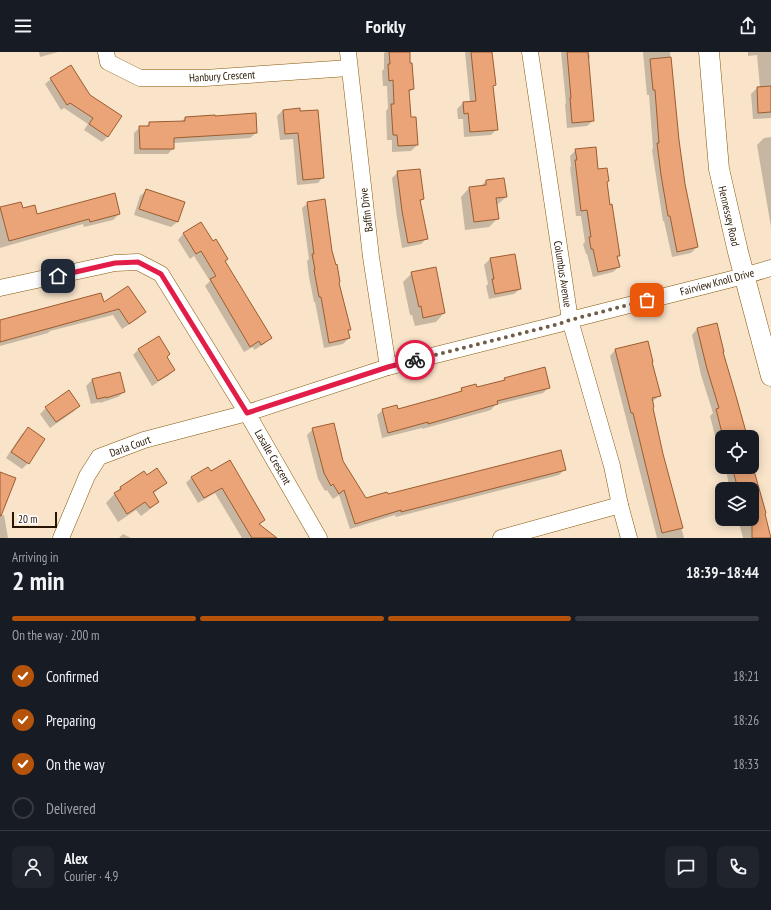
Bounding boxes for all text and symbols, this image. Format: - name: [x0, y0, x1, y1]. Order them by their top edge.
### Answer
- icon: menu: [12, 15, 34, 37]
- text: Forkly: [366, 15, 405, 38]
- icon: share: [737, 15, 759, 37]
- street label: Hanbury Crescent: [189, 67, 255, 85]
- street label: Hennessey Road: [715, 185, 743, 248]
- street label: Baffin Drive: [356, 187, 376, 233]
- street label: Columbus Avenue: [551, 240, 575, 309]
- pin: [41, 259, 75, 293]
- icon: home: [47, 265, 69, 287]
- street label: Fairview Knoll Drive: [678, 265, 756, 299]
- pin: [630, 283, 664, 317]
- icon: bag: [636, 289, 658, 311]
- courier: [395, 340, 435, 380]
- icon: bike: [404, 349, 426, 371]
- street label: Lasalle Crescent: [252, 427, 294, 487]
- map controls: [715, 430, 759, 526]
- button: locate: [715, 430, 759, 474]
- street label: Darla Court: [107, 432, 153, 460]
- button: layers: [715, 482, 759, 526]
- scale bar: [12, 510, 57, 529]
- text: 20 m: [18, 512, 37, 526]
- text: Arriving in: [12, 549, 59, 566]
- text: 18:39–18:44: [686, 563, 759, 582]
- text: 2 min: [12, 564, 65, 597]
- text: On the way · 200 m: [12, 627, 99, 644]
- icon: check: [12, 665, 34, 687]
- text: Confirmed: [46, 667, 99, 686]
- text: 18:21: [733, 668, 759, 685]
- icon: check: [12, 709, 34, 731]
- text: Preparing: [46, 711, 96, 730]
- text: 18:26: [733, 712, 759, 729]
- icon: check: [12, 753, 34, 775]
- text: On the way: [46, 755, 105, 774]
- text: 18:33: [733, 756, 759, 773]
- text: Delivered: [46, 799, 96, 818]
- button: person: [12, 846, 54, 888]
- button: chat: [665, 846, 707, 888]
- button: phone: [717, 846, 759, 888]
- text: Alex: [64, 849, 88, 868]
- text: Courier · 4.9: [64, 868, 118, 885]

